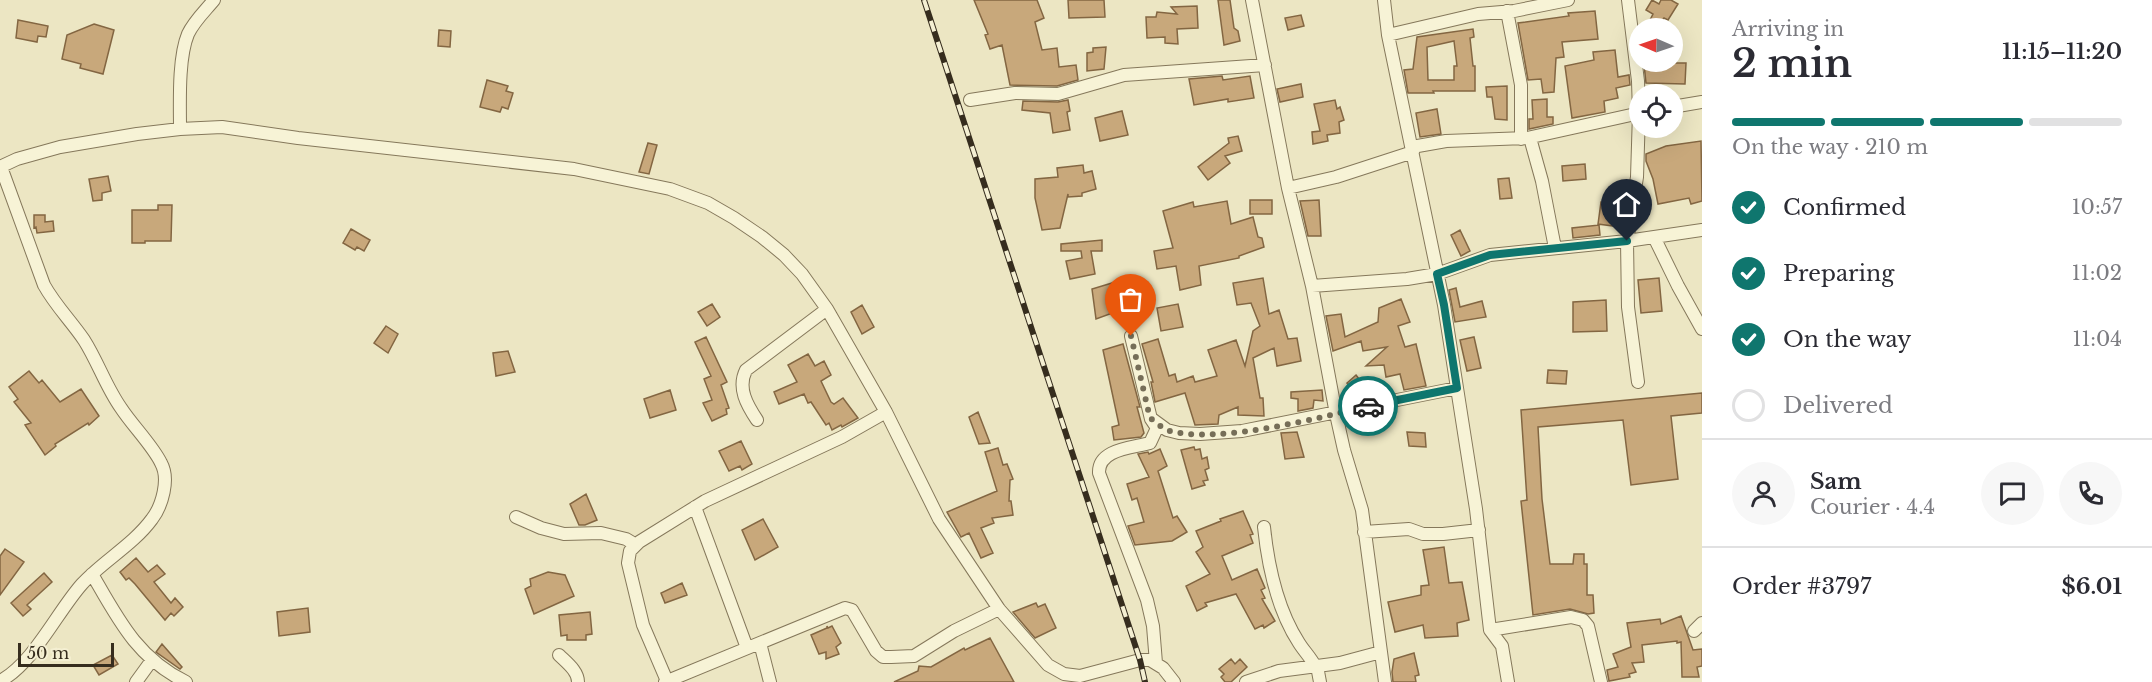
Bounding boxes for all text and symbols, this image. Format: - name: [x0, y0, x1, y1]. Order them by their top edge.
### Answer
- text: Arriving in: [1732, 17, 1844, 41]
- north arrow: [1629, 18, 1683, 72]
- map controls: [1629, 18, 1683, 138]
- text: 11:15–11:20: [2002, 38, 2122, 65]
- text: 2 min: [1732, 39, 1852, 88]
- button: locate: [1629, 84, 1683, 138]
- text: On the way · 210 m: [1732, 135, 1928, 159]
- pin: [1601, 179, 1652, 241]
- icon: home: [1610, 188, 1643, 221]
- icon: check: [1732, 191, 1765, 224]
- text: Confirmed: [1783, 194, 1906, 221]
- text: 10:57: [2072, 195, 2122, 219]
- icon: check: [1732, 257, 1765, 290]
- text: Preparing: [1783, 260, 1894, 287]
- text: 11:02: [2072, 261, 2122, 285]
- pin: [1105, 274, 1156, 336]
- icon: bag: [1114, 283, 1147, 316]
- icon: check: [1732, 323, 1765, 356]
- text: On the way: [1783, 326, 1911, 353]
- text: 11:04: [2072, 327, 2122, 351]
- courier: [1338, 376, 1398, 436]
- icon: car: [1352, 390, 1385, 423]
- text: Delivered: [1783, 392, 1893, 419]
- button: person: [1732, 462, 1795, 525]
- button: chat: [1981, 462, 2044, 525]
- button: phone: [2059, 462, 2122, 525]
- text: Sam: [1810, 468, 1862, 495]
- text: Courier · 4.4: [1810, 495, 1935, 519]
- text: Order #3797: [1732, 573, 1871, 600]
- text: $6.01: [2062, 573, 2122, 600]
- scale bar: [18, 640, 114, 668]
- text: 50 m: [27, 643, 69, 663]

